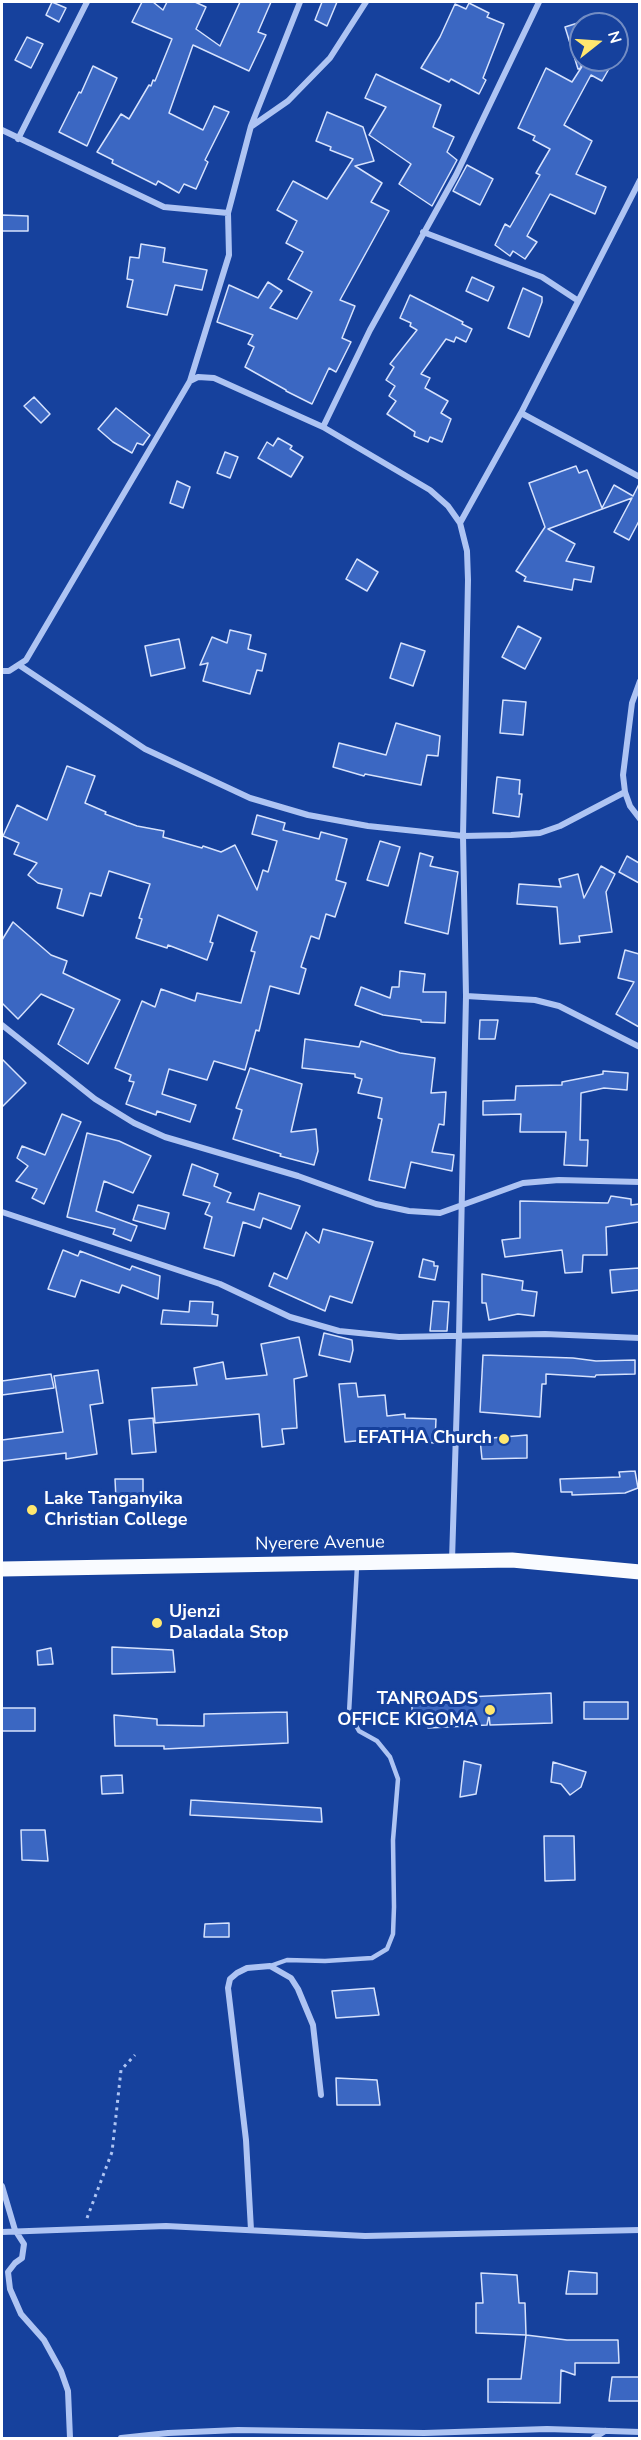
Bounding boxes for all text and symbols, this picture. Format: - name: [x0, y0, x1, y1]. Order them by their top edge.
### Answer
- north arrow: [569, 12, 629, 72]
- text: N: [602, 28, 627, 46]
- place label: EFATHA Church: [358, 1428, 492, 1450]
- marker: EFATHA Church: [497, 1432, 511, 1446]
- place label: Lake Tanganyika Christian College: [44, 1489, 188, 1532]
- marker: Lake Tanganyika Christian College: [25, 1503, 39, 1517]
- street label: Nyerere Avenue: [255, 1532, 385, 1556]
- place label: Ujenzi Daladala Stop: [169, 1602, 289, 1644]
- marker: Ujenzi Daladala Stop: [150, 1616, 164, 1630]
- place label: TANROADS OFFICE KIGOMA: [337, 1689, 478, 1732]
- marker: TANROADS OFFICE KIGOMA: [483, 1703, 497, 1717]

